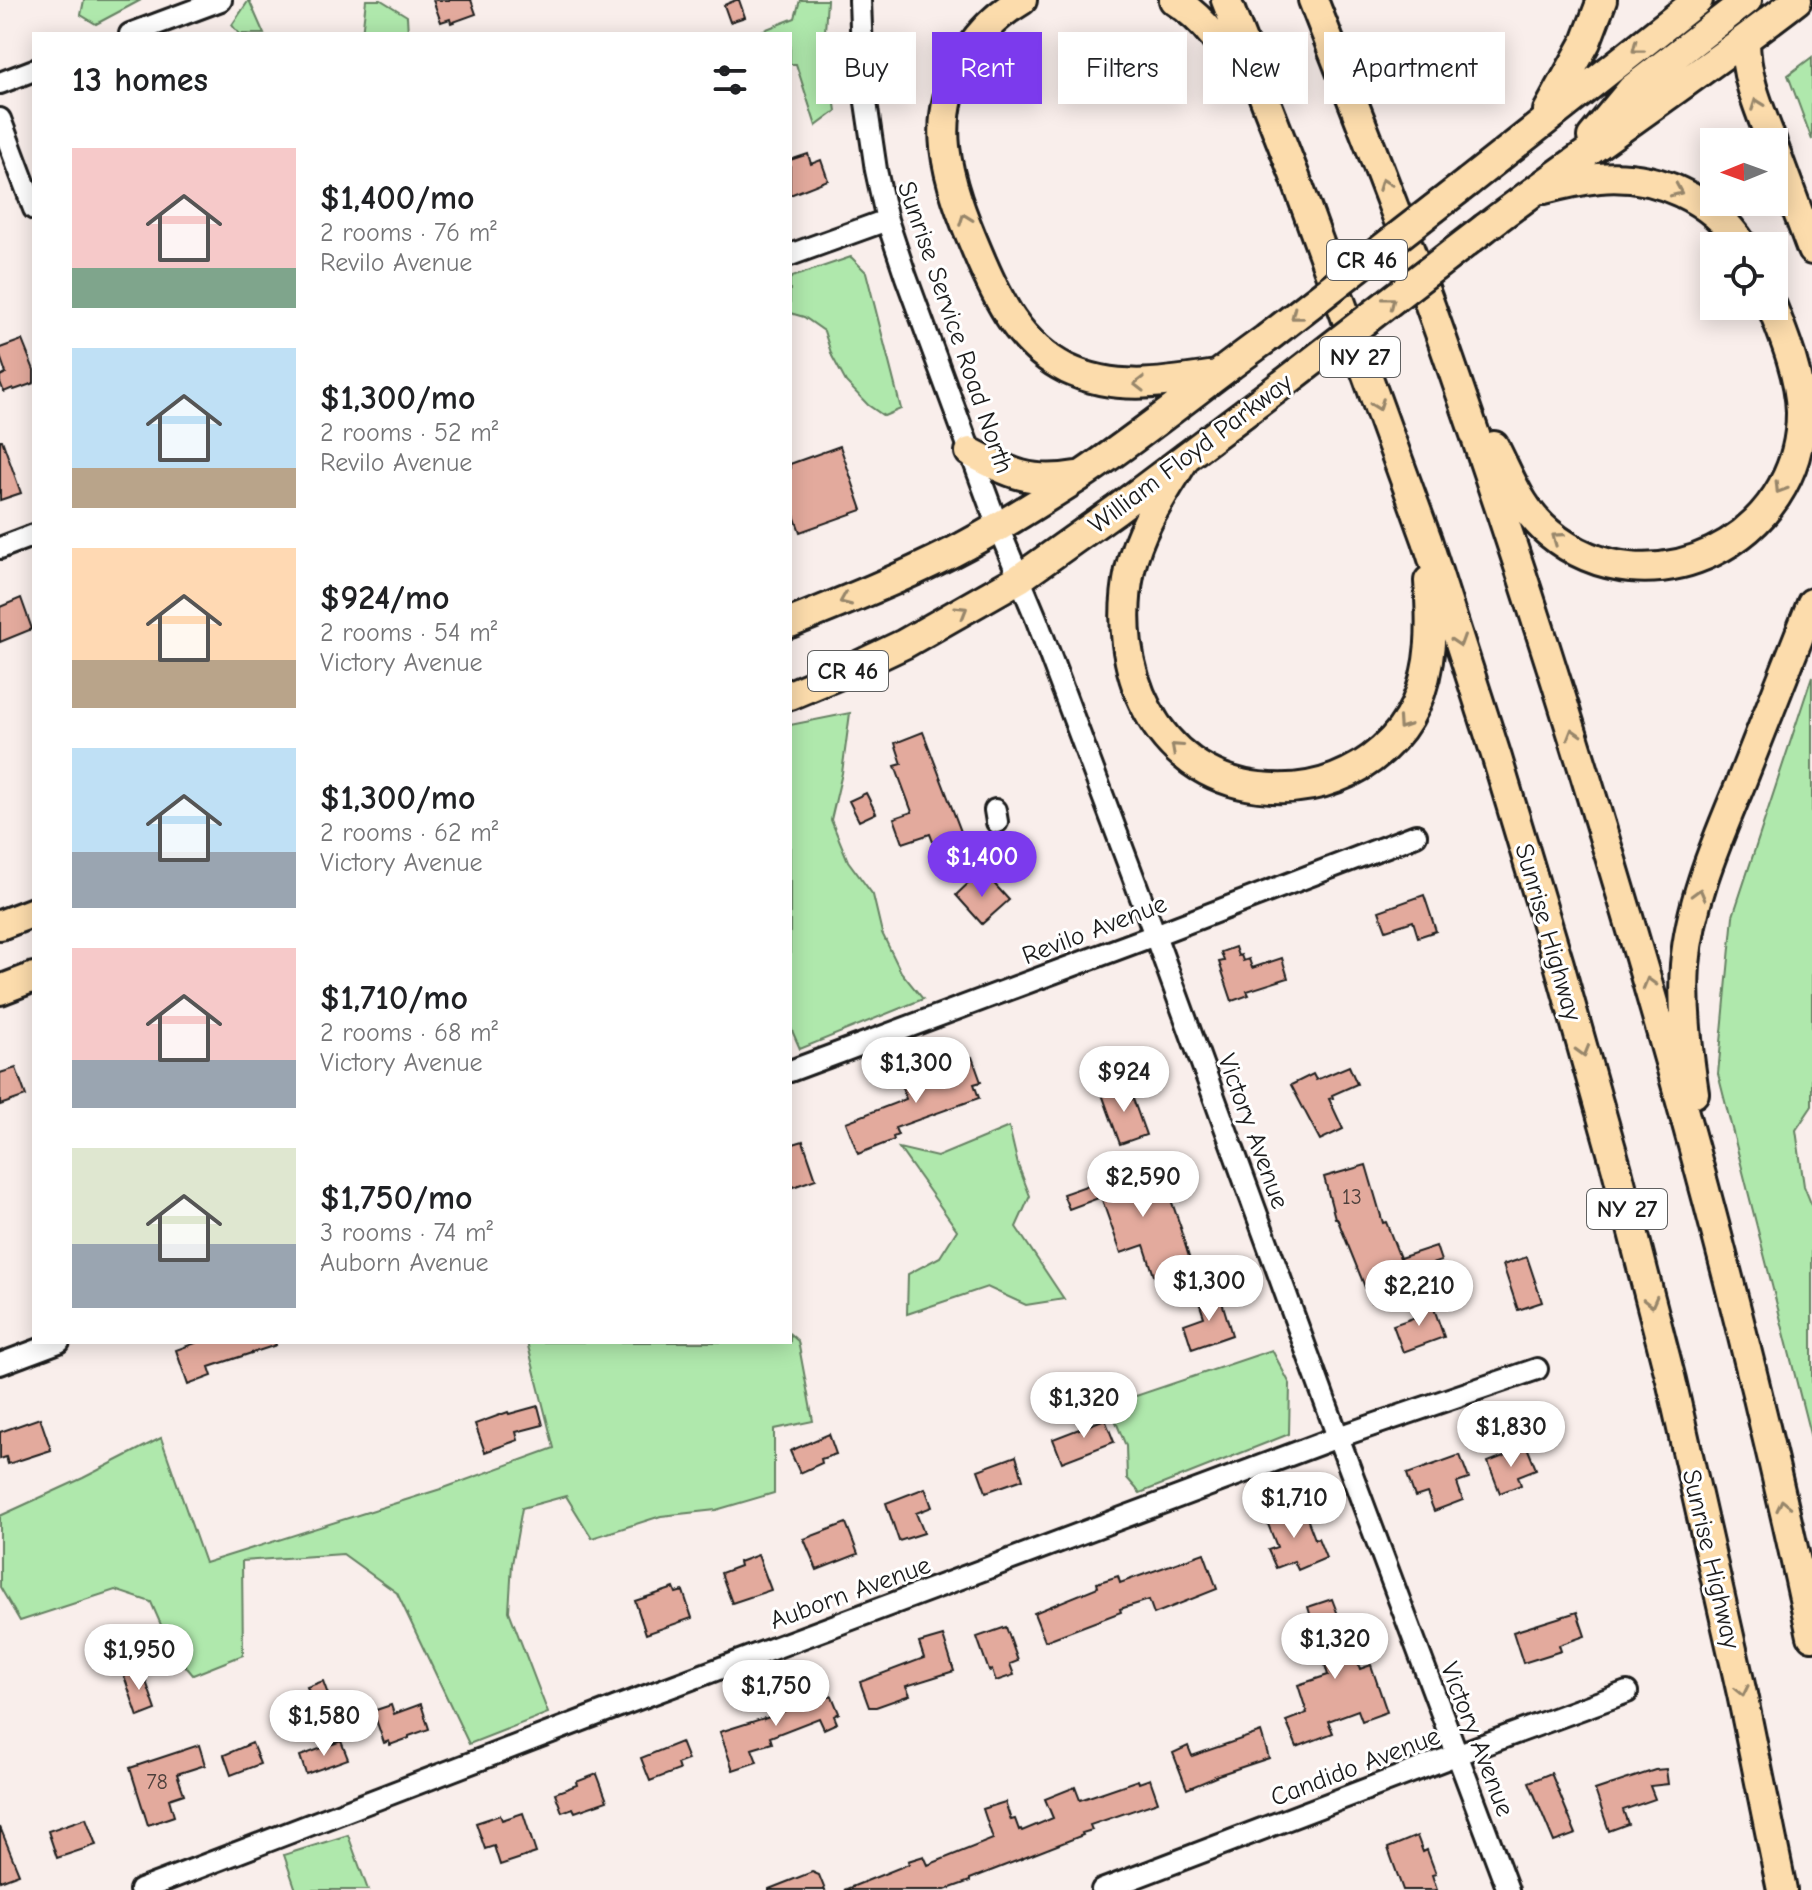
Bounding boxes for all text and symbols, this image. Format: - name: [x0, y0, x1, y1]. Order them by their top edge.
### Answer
- chip: Buy: [816, 32, 916, 104]
- chip: Rent: [932, 32, 1042, 104]
- chip: Filters: [1058, 32, 1187, 104]
- chip: New: [1203, 32, 1308, 104]
- chip: Apartment: [1324, 32, 1505, 104]
- one-way arrow: [1631, 39, 1646, 53]
- icon: filters: [708, 58, 752, 102]
- text: 13 homes: [72, 60, 208, 100]
- one-way arrow: [1751, 98, 1767, 112]
- north arrow: [1700, 128, 1788, 216]
- map controls: [1700, 128, 1788, 320]
- street label: Sunrise Service Road North: [891, 177, 1019, 477]
- one-way arrow: [1377, 177, 1394, 191]
- text: $1,400/mo: [320, 178, 475, 218]
- icon: home: [136, 180, 232, 276]
- one-way arrow: [1669, 181, 1684, 197]
- one-way arrow: [958, 213, 975, 227]
- text: 2 rooms · 76 m²: [320, 218, 497, 248]
- button: locate: [1700, 232, 1788, 320]
- road number: CR 46: [1327, 240, 1407, 280]
- text: Revilo Avenue: [320, 248, 472, 278]
- one-way arrow: [1381, 297, 1395, 311]
- one-way arrow: [1290, 306, 1305, 320]
- road number: NY 27: [1320, 337, 1400, 377]
- street label: William Floyd Parkway: [1083, 367, 1299, 540]
- one-way arrow: [1132, 375, 1145, 393]
- text: $1,300/mo: [320, 378, 476, 418]
- icon: home: [136, 380, 232, 476]
- one-way arrow: [1368, 397, 1384, 411]
- text: 2 rooms · 52 m²: [320, 418, 498, 448]
- text: Revilo Avenue: [320, 448, 472, 478]
- one-way arrow: [1775, 479, 1790, 494]
- one-way arrow: [1551, 533, 1566, 548]
- text: $924/mo: [320, 578, 450, 618]
- icon: home: [136, 580, 232, 676]
- one-way arrow: [839, 591, 853, 607]
- one-way arrow: [953, 605, 968, 620]
- text: 2 rooms · 54 m²: [320, 618, 497, 648]
- one-way arrow: [1450, 634, 1466, 647]
- text: Victory Avenue: [320, 648, 483, 678]
- road number: CR 46: [808, 651, 888, 691]
- one-way arrow: [1398, 716, 1413, 730]
- one-way arrow: [1566, 728, 1582, 742]
- one-way arrow: [1171, 743, 1185, 757]
- text: $1,300/mo: [320, 778, 476, 818]
- icon: home: [136, 780, 232, 876]
- text: 2 rooms · 62 m²: [320, 818, 498, 848]
- pin: $1,400: [917, 831, 1047, 899]
- street label: Sunrise Highway: [1508, 840, 1588, 1025]
- text: $1,400: [946, 842, 1018, 872]
- text: Victory Avenue: [320, 848, 483, 878]
- one-way arrow: [1690, 888, 1707, 902]
- street label: Revilo Avenue: [1018, 889, 1171, 971]
- one-way arrow: [1641, 977, 1658, 990]
- text: $1,710/mo: [320, 978, 468, 1018]
- icon: home: [136, 980, 232, 1076]
- text: 2 rooms · 68 m²: [320, 1018, 498, 1048]
- pin: $1,300: [851, 1037, 981, 1105]
- one-way arrow: [1574, 1043, 1590, 1057]
- pin: $924: [1077, 1046, 1171, 1114]
- text: Victory Avenue: [320, 1048, 483, 1078]
- text: $1,300: [879, 1048, 953, 1078]
- street label: Victory Avenue: [1211, 1050, 1295, 1213]
- text: $924: [1097, 1057, 1151, 1087]
- pin: $2,590: [1078, 1151, 1208, 1219]
- text: $2,590: [1105, 1162, 1181, 1192]
- text: $1,750/mo: [320, 1178, 473, 1218]
- icon: home: [136, 1180, 232, 1276]
- house number: 13: [1342, 1184, 1362, 1210]
- road number: NY 27: [1587, 1189, 1667, 1229]
- text: 3 rooms · 74 m²: [320, 1218, 493, 1248]
- text: Auborn Avenue: [320, 1248, 489, 1278]
- pin: $1,300: [1144, 1255, 1274, 1323]
- pin: $2,210: [1354, 1260, 1484, 1328]
- text: $1,300: [1172, 1266, 1246, 1296]
- text: $2,210: [1383, 1271, 1455, 1301]
- one-way arrow: [1642, 1294, 1659, 1308]
- pin: $1,320: [1019, 1372, 1149, 1440]
- text: $1,320: [1048, 1383, 1120, 1413]
- pin: $1,830: [1446, 1401, 1576, 1469]
- text: $1,830: [1475, 1412, 1547, 1442]
- street label: Sunrise Highway: [1676, 1467, 1746, 1652]
- pin: $1,710: [1229, 1472, 1359, 1540]
- text: $1,710: [1260, 1483, 1328, 1513]
- one-way arrow: [1775, 1499, 1792, 1512]
- street label: Auborn Avenue: [766, 1550, 935, 1636]
- pin: $1,320: [1270, 1613, 1400, 1681]
- pin: $1,950: [74, 1624, 204, 1692]
- text: $1,320: [1299, 1624, 1371, 1654]
- text: $1,950: [102, 1635, 176, 1665]
- street label: Victory Avenue: [1434, 1658, 1520, 1821]
- pin: $1,750: [711, 1660, 841, 1728]
- text: $1,750: [740, 1671, 812, 1701]
- one-way arrow: [1733, 1684, 1750, 1697]
- pin: $1,580: [259, 1690, 389, 1758]
- text: $1,580: [288, 1701, 360, 1731]
- street label: Candido Avenue: [1267, 1721, 1444, 1813]
- house number: 78: [146, 1769, 168, 1795]

